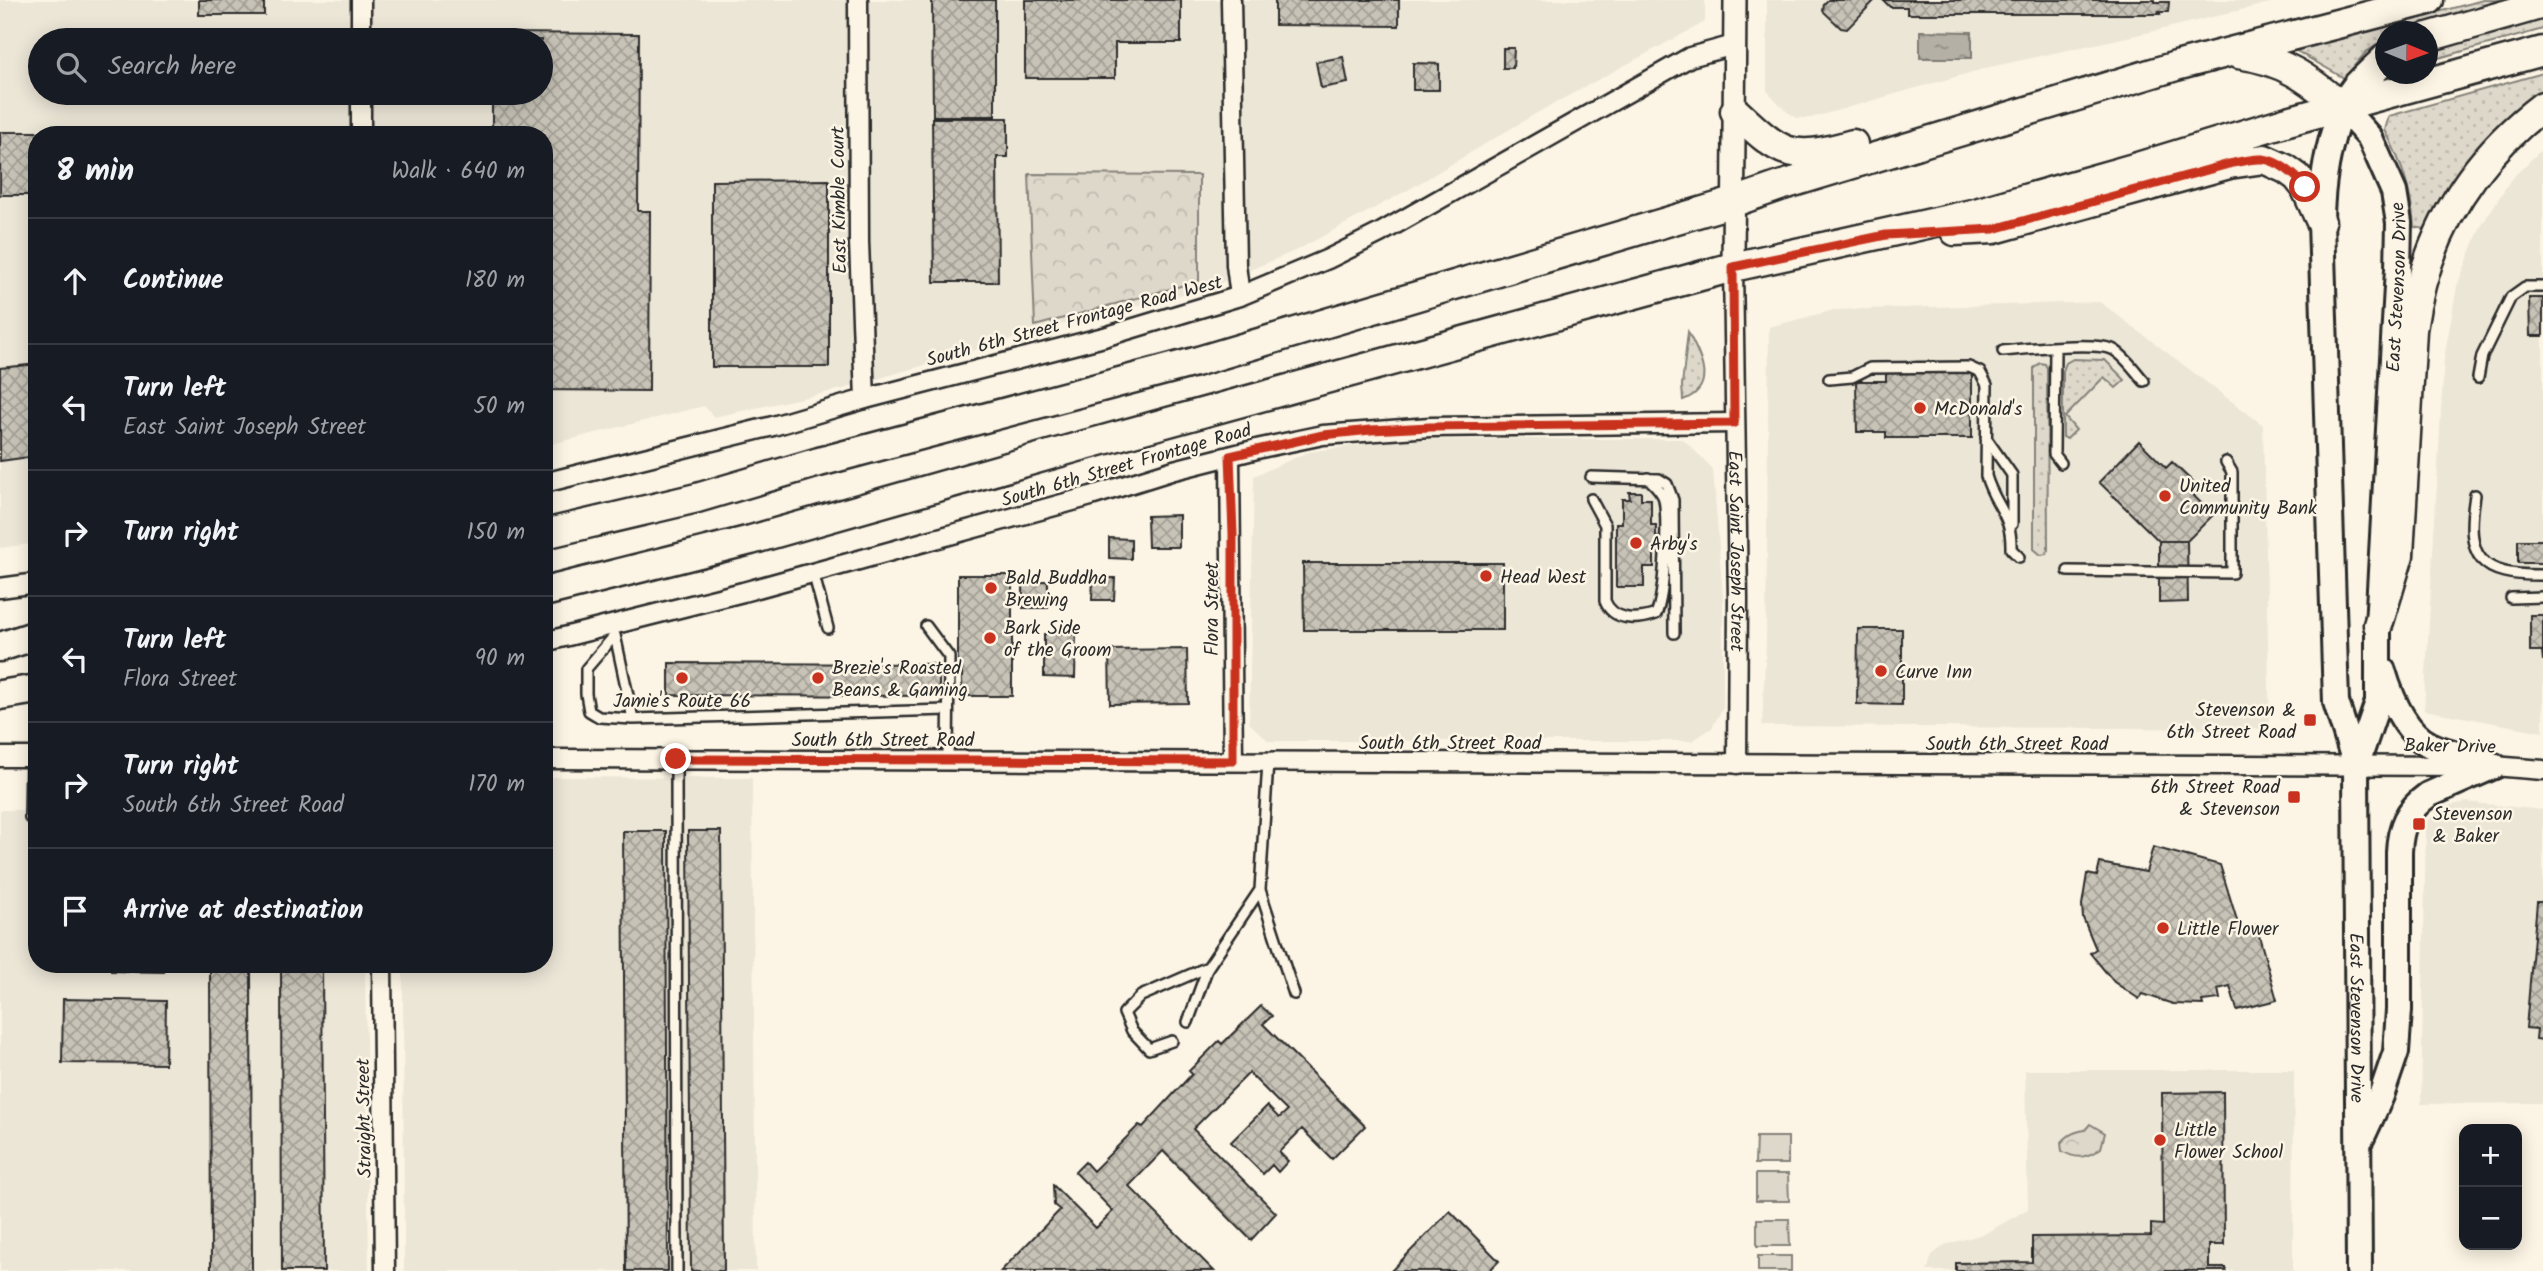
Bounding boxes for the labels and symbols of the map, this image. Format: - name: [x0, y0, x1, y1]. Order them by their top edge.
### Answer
- north arrow: [2375, 21, 2438, 84]
- street label: East Kimble Court: [824, 125, 856, 274]
- route start: [2289, 171, 2320, 202]
- street label: East Stevenson Drive: [2379, 199, 2416, 373]
- street label: South 6th Street Frontage Road West: [923, 268, 1227, 376]
- place label: McDonald's: [1934, 395, 2022, 425]
- marker: McDonald's: [1912, 400, 1928, 416]
- street label: South 6th Street Frontage Road: [998, 416, 1256, 516]
- street label: East Saint Joseph Street: [1719, 450, 1751, 652]
- place label: United Community Bank: [2179, 472, 2317, 524]
- marker: United Community Bank: [2157, 488, 2173, 504]
- place label: Arby's: [1650, 530, 1698, 560]
- marker: Arby's: [1628, 535, 1644, 551]
- street label: Flora Street: [1198, 561, 1228, 656]
- place label: Head West: [1500, 563, 1587, 593]
- place label: Bald Buddha Brewing: [1005, 564, 1107, 616]
- marker: Head West: [1478, 568, 1494, 584]
- marker: Bald Buddha Brewing: [983, 580, 999, 596]
- place label: Bark Side of the Groom: [1004, 614, 1111, 666]
- marker: Bark Side of the Groom: [982, 630, 998, 646]
- place label: Brezie's Roasted Beans & Gaming: [832, 654, 968, 706]
- place label: Curve Inn: [1895, 658, 1972, 688]
- marker: Curve Inn: [1873, 663, 1889, 679]
- marker: Jamie's Route 66: [674, 670, 690, 686]
- marker: Brezie's Roasted Beans & Gaming: [810, 670, 826, 686]
- place label: Jamie's Route 66: [613, 687, 751, 717]
- place label: Stevenson & 6th Street Road: [2166, 696, 2297, 748]
- marker: Stevenson & 6th Street Road: [2302, 712, 2318, 728]
- street label: South 6th Street Road: [792, 726, 975, 756]
- street label: South 6th Street Road: [1359, 729, 1542, 759]
- street label: South 6th Street Road: [1926, 730, 2109, 760]
- street label: Baker Drive: [2404, 731, 2497, 763]
- route end: [660, 743, 691, 774]
- place label: 6th Street Road & Stevenson: [2150, 773, 2281, 825]
- marker: 6th Street Road & Stevenson: [2286, 789, 2302, 805]
- place label: Stevenson & Baker: [2433, 800, 2513, 852]
- marker: Stevenson & Baker: [2411, 816, 2427, 832]
- place label: Little Flower: [2177, 915, 2280, 945]
- marker: Little Flower: [2155, 920, 2171, 936]
- street label: East Stevenson Drive: [2340, 933, 2371, 1103]
- street label: Straight Street: [349, 1057, 381, 1178]
- place label: Little Flower School: [2174, 1116, 2283, 1168]
- marker: Little Flower School: [2152, 1132, 2168, 1148]

